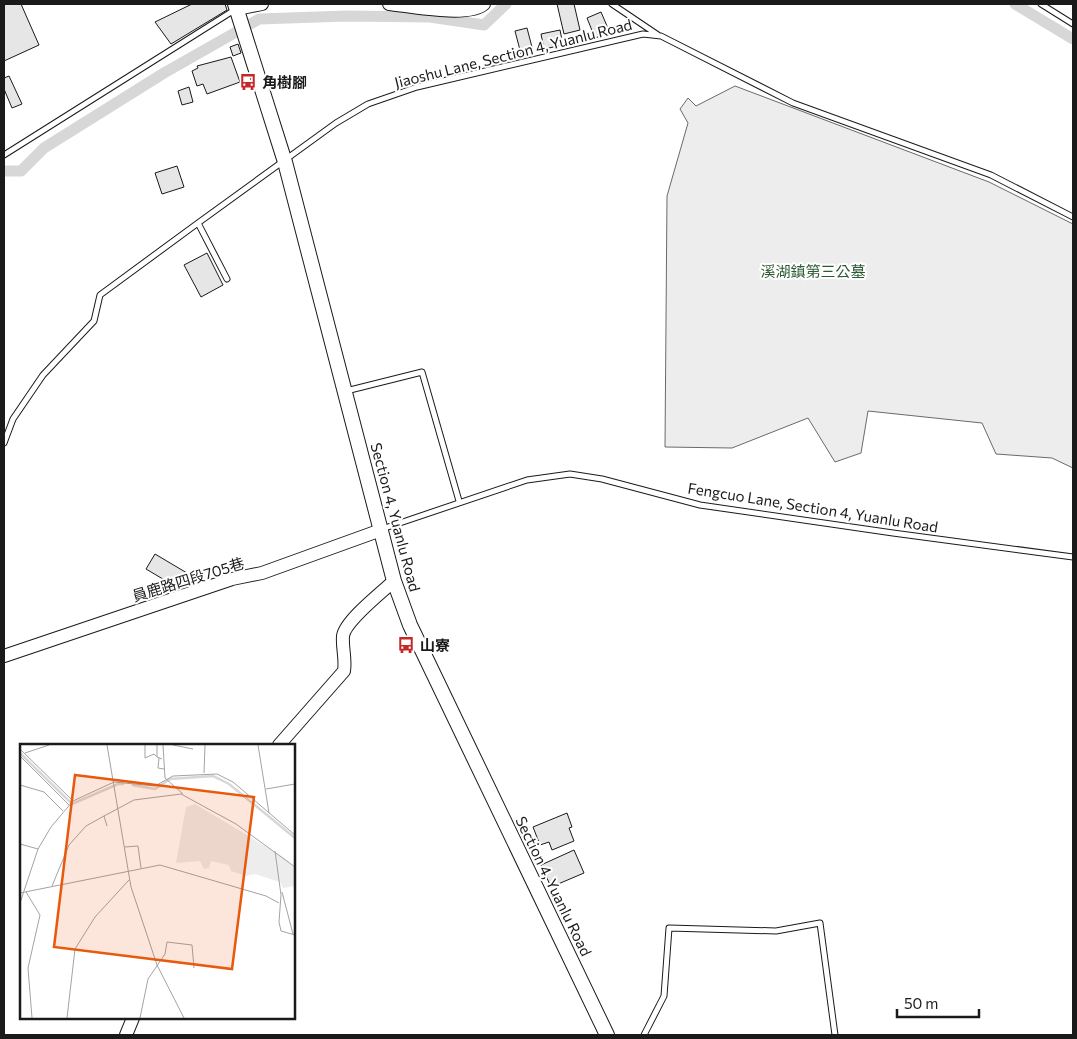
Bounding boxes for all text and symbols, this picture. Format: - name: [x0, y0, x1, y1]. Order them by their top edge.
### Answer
- street label: Jiaoshu Lane, Section 4, Yuanlu Road: [392, 15, 634, 91]
- bus stop icon: 角樹腳: [238, 72, 258, 92]
- place label: 角樹腳: [262, 73, 307, 91]
- park label: 溪湖鎮第三公墓: [760, 262, 866, 280]
- street label: Section 4, Yuanlu Road: [367, 441, 425, 593]
- street label: Fengcuo Lane, Section 4, Yuanlu Road: [687, 478, 939, 536]
- street label: 員鹿路四段705巷: [130, 553, 246, 605]
- bus stop icon: 山寮: [396, 635, 416, 655]
- place label: 山寮: [420, 636, 450, 654]
- inset map: [20, 744, 295, 1019]
- street label: Section 4, Yuanlu Road: [512, 813, 596, 959]
- scale bar: [897, 986, 980, 1018]
- text: 50 m: [904, 994, 938, 1012]

